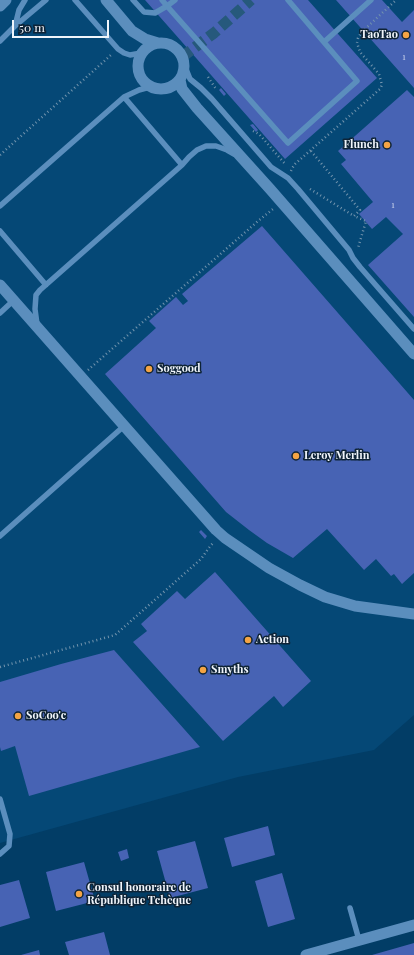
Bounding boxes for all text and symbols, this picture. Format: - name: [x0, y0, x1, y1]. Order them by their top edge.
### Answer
- scale bar: [14, 12, 111, 38]
- text: 50 m: [19, 19, 45, 35]
- place label: TaoTao: [360, 28, 398, 42]
- marker: TaoTao: [401, 30, 411, 40]
- house number: 1: [402, 52, 406, 62]
- place label: Flunch: [344, 138, 379, 152]
- marker: Flunch: [382, 140, 392, 150]
- house number: 1: [391, 200, 395, 210]
- place label: Soggood: [157, 362, 201, 376]
- marker: Soggood: [144, 364, 154, 374]
- place label: Leroy Merlin: [304, 449, 369, 463]
- marker: Leroy Merlin: [291, 451, 301, 461]
- place label: Action: [256, 633, 289, 647]
- marker: Action: [243, 635, 253, 645]
- place label: Smyths: [211, 663, 249, 677]
- marker: Smyths: [198, 665, 208, 675]
- place label: SoCoo'c: [26, 709, 66, 723]
- marker: SoCoo'c: [13, 711, 23, 721]
- place label: Consul honoraire de République Tchèque: [87, 881, 191, 907]
- marker: Consul honoraire de République Tchèque: [74, 889, 84, 899]

